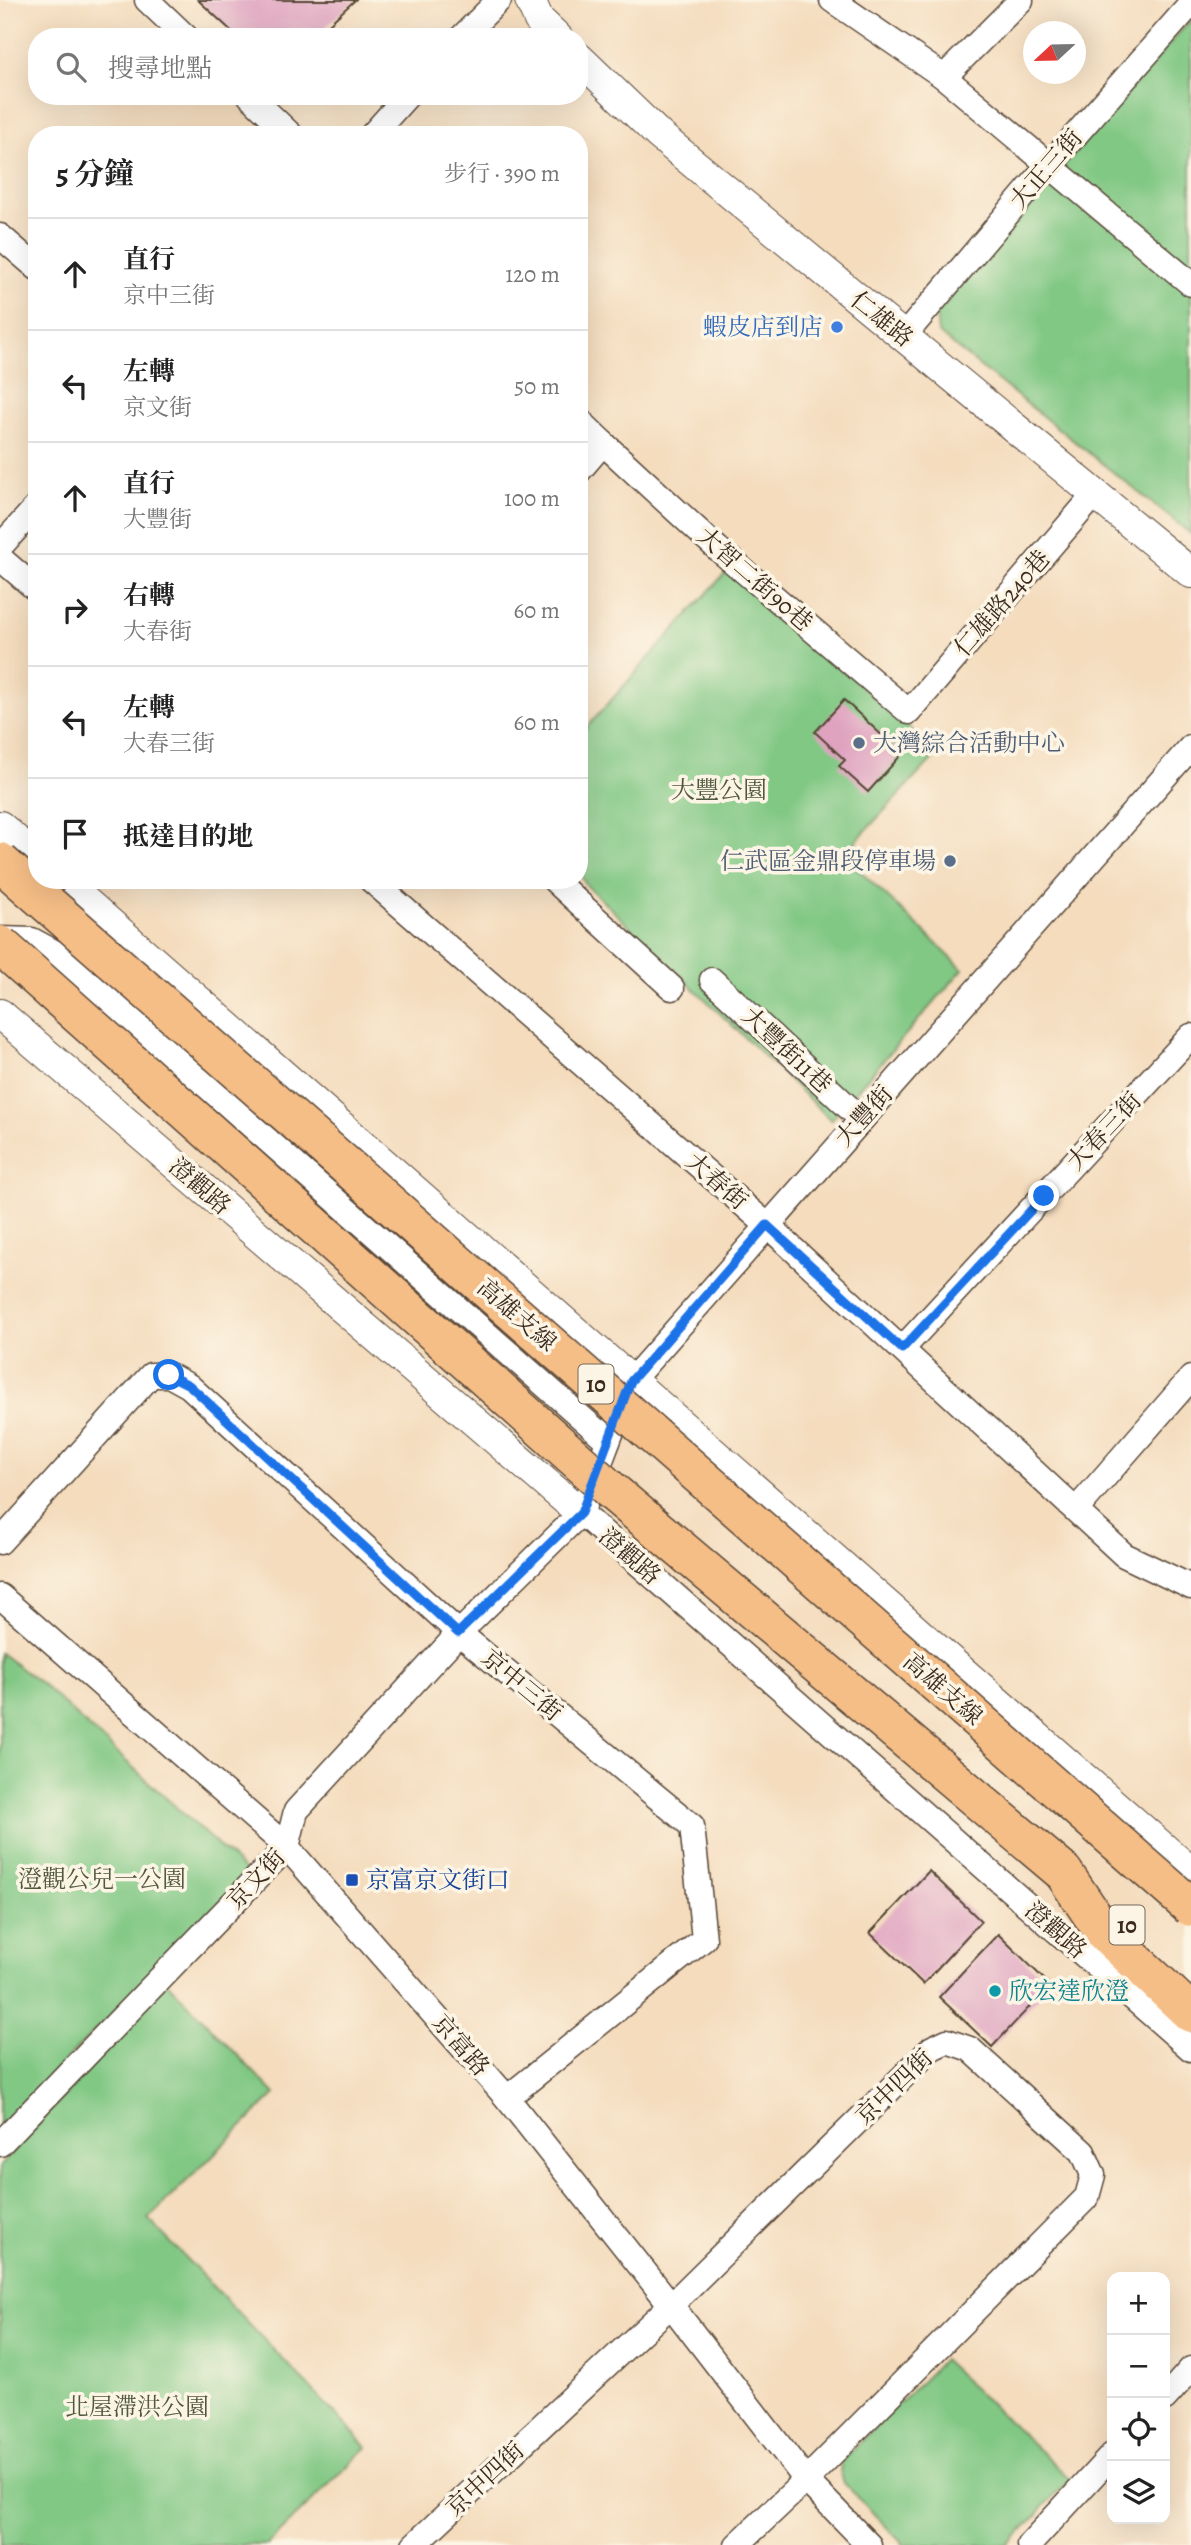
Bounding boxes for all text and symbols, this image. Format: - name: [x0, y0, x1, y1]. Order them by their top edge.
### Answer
- north arrow: [1023, 21, 1086, 84]
- search box: [28, 28, 588, 105]
- icon: search: [52, 48, 90, 86]
- text: 搜尋地點: [108, 51, 212, 86]
- street label: 大正三街: [1002, 122, 1090, 216]
- text: 5 分鐘: [56, 154, 134, 194]
- text: 步行 · 390 m: [444, 158, 560, 189]
- text: 直行: [123, 242, 175, 277]
- icon: ahead: [56, 255, 94, 293]
- text: 120 m: [505, 259, 560, 290]
- text: 京中三街: [123, 280, 215, 311]
- street label: 仁雄路: [844, 284, 920, 354]
- place label: 蝦皮店到店: [703, 311, 823, 343]
- marker: 蝦皮店到店: [829, 319, 845, 335]
- text: 左轉: [123, 354, 175, 389]
- icon: left: [56, 367, 94, 405]
- text: 50 m: [514, 371, 560, 402]
- text: 京文街: [123, 392, 192, 423]
- text: 直行: [123, 466, 175, 501]
- icon: ahead: [56, 479, 94, 517]
- text: 100 m: [504, 483, 560, 514]
- text: 大豐街: [123, 504, 192, 535]
- street label: 大智二街90巷: [690, 520, 820, 638]
- street label: 仁雄路240巷: [947, 543, 1057, 663]
- text: 右轉: [123, 578, 175, 613]
- icon: right: [56, 591, 94, 629]
- text: 60 m: [513, 595, 560, 626]
- text: 大春街: [123, 616, 192, 647]
- text: 左轉: [123, 690, 175, 725]
- icon: left: [56, 703, 94, 741]
- text: 60 m: [513, 707, 560, 738]
- place label: 大灣綜合活動中心: [873, 727, 1065, 759]
- text: 大春三街: [123, 728, 215, 759]
- marker: 大灣綜合活動中心: [851, 735, 867, 751]
- park label: 大豐公園: [671, 774, 767, 806]
- icon: arrive: [56, 815, 94, 853]
- text: 抵達目的地: [123, 819, 253, 854]
- place label: 仁武區金鼎段停車場: [720, 845, 936, 877]
- marker: 仁武區金鼎段停車場: [942, 853, 958, 869]
- street label: 大豐街11巷: [735, 1000, 839, 1100]
- street label: 大豐街: [828, 1079, 900, 1153]
- street label: 大春三街: [1060, 1085, 1148, 1177]
- street label: 大春街: [679, 1145, 755, 1217]
- street label: 澄觀路: [162, 1150, 238, 1222]
- route end: [1028, 1180, 1059, 1211]
- street label: 高雄支線: [470, 1271, 564, 1359]
- route start: [153, 1359, 184, 1390]
- road number: 10: [578, 1364, 614, 1404]
- street label: 澄觀路: [592, 1520, 668, 1592]
- street label: 京中三街: [475, 1642, 569, 1728]
- street label: 高雄支線: [896, 1645, 990, 1733]
- street label: 京文街: [220, 1842, 292, 1916]
- park label: 澄觀公兒一公園: [18, 1863, 186, 1895]
- place label: 京富京文街口: [366, 1864, 510, 1896]
- marker: 京富京文街口: [344, 1872, 360, 1888]
- street label: 澄觀路: [1018, 1894, 1094, 1966]
- road number: 10: [1110, 1906, 1144, 1944]
- place label: 欣宏達欣澄: [1009, 1975, 1129, 2007]
- marker: 欣宏達欣澄: [987, 1983, 1003, 1999]
- street label: 京富路: [425, 2007, 497, 2083]
- street label: 京中四街: [848, 2042, 940, 2132]
- map controls: [1107, 2272, 1170, 2524]
- button: +: [1107, 2272, 1170, 2335]
- button: −: [1107, 2335, 1170, 2398]
- park label: 北屋滯洪公園: [65, 2391, 209, 2423]
- button: locate: [1107, 2398, 1170, 2461]
- street label: 京中四街: [439, 2435, 531, 2523]
- button: layers: [1107, 2461, 1170, 2524]

